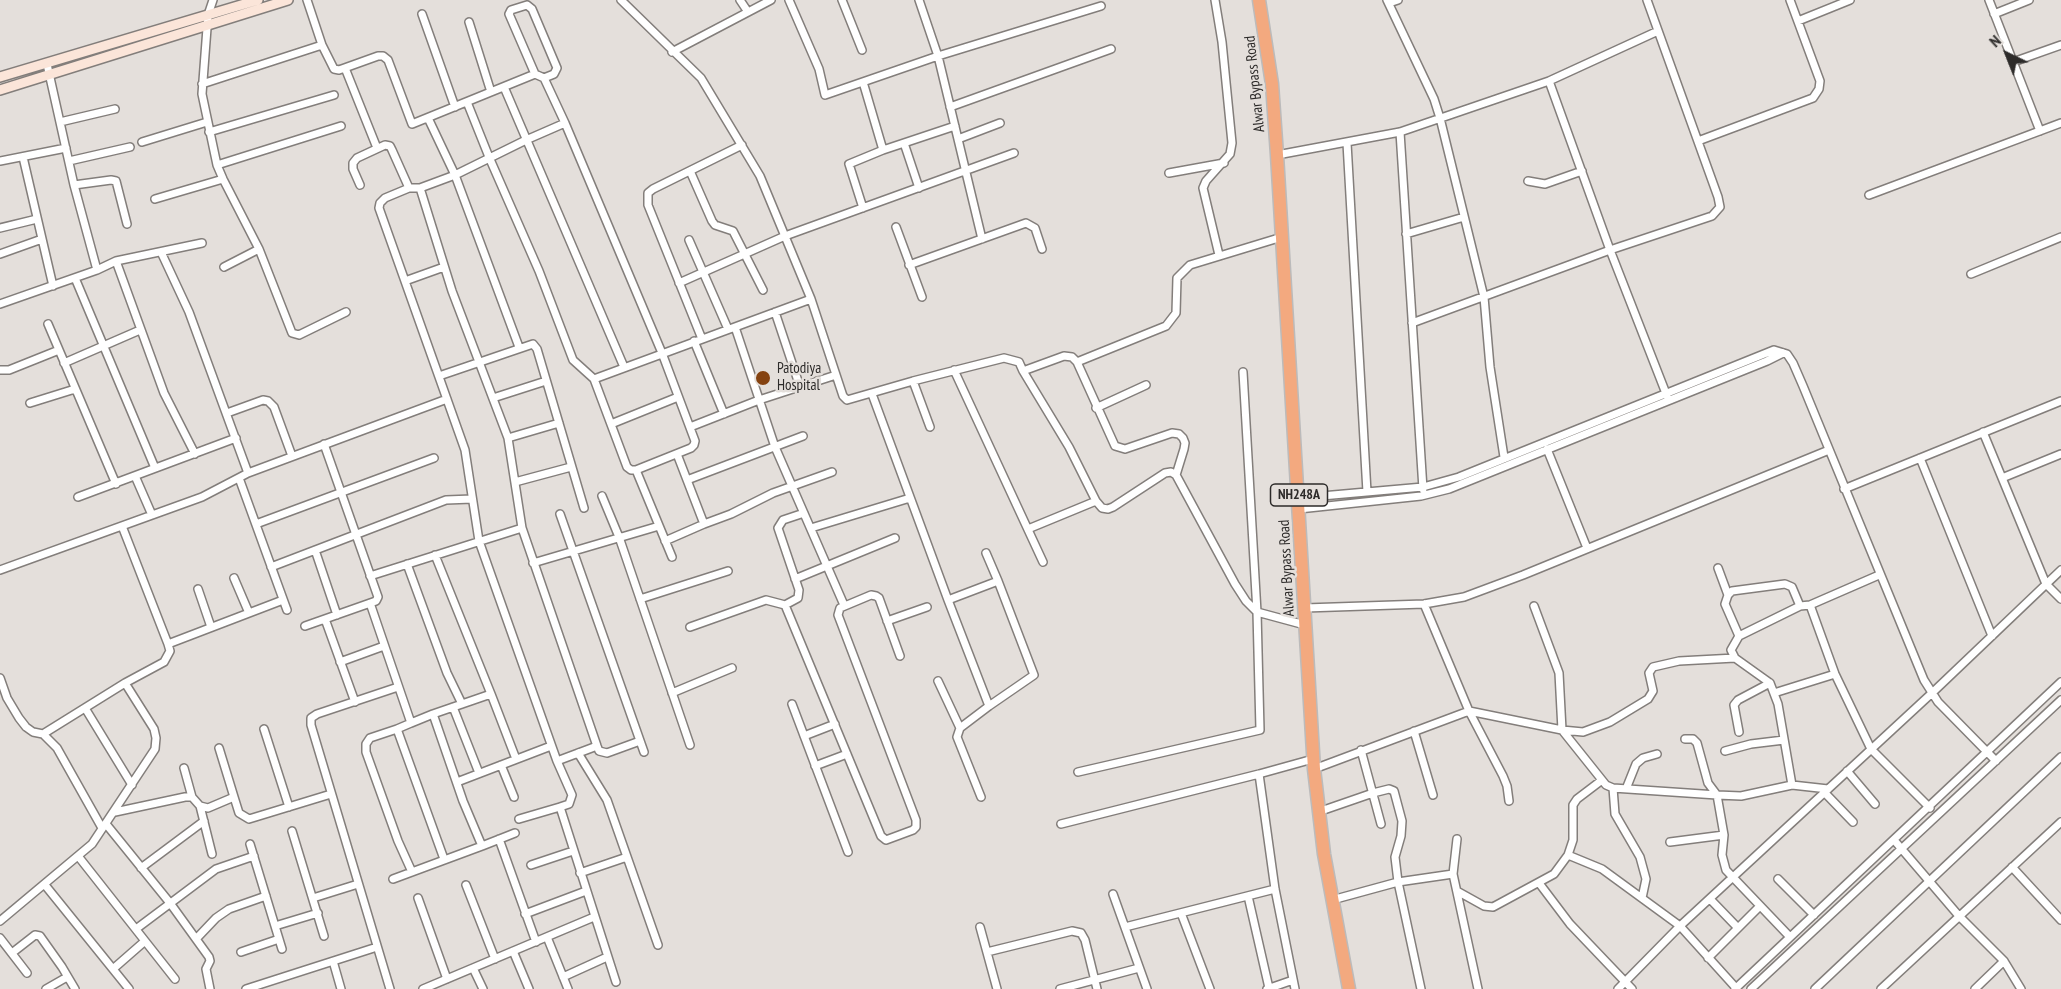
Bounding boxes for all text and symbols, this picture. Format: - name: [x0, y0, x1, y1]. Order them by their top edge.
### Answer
- north arrow: [1977, 24, 2037, 84]
- text: N: [1985, 31, 2005, 51]
- street label: Alwar Bypass Road: [1241, 35, 1269, 133]
- place label: Patodiya Hospital: [777, 360, 821, 395]
- marker: Patodiya Hospital: [754, 369, 772, 387]
- road number: NH248A: [1270, 484, 1328, 506]
- street label: Alwar Bypass Road: [1275, 519, 1299, 617]

